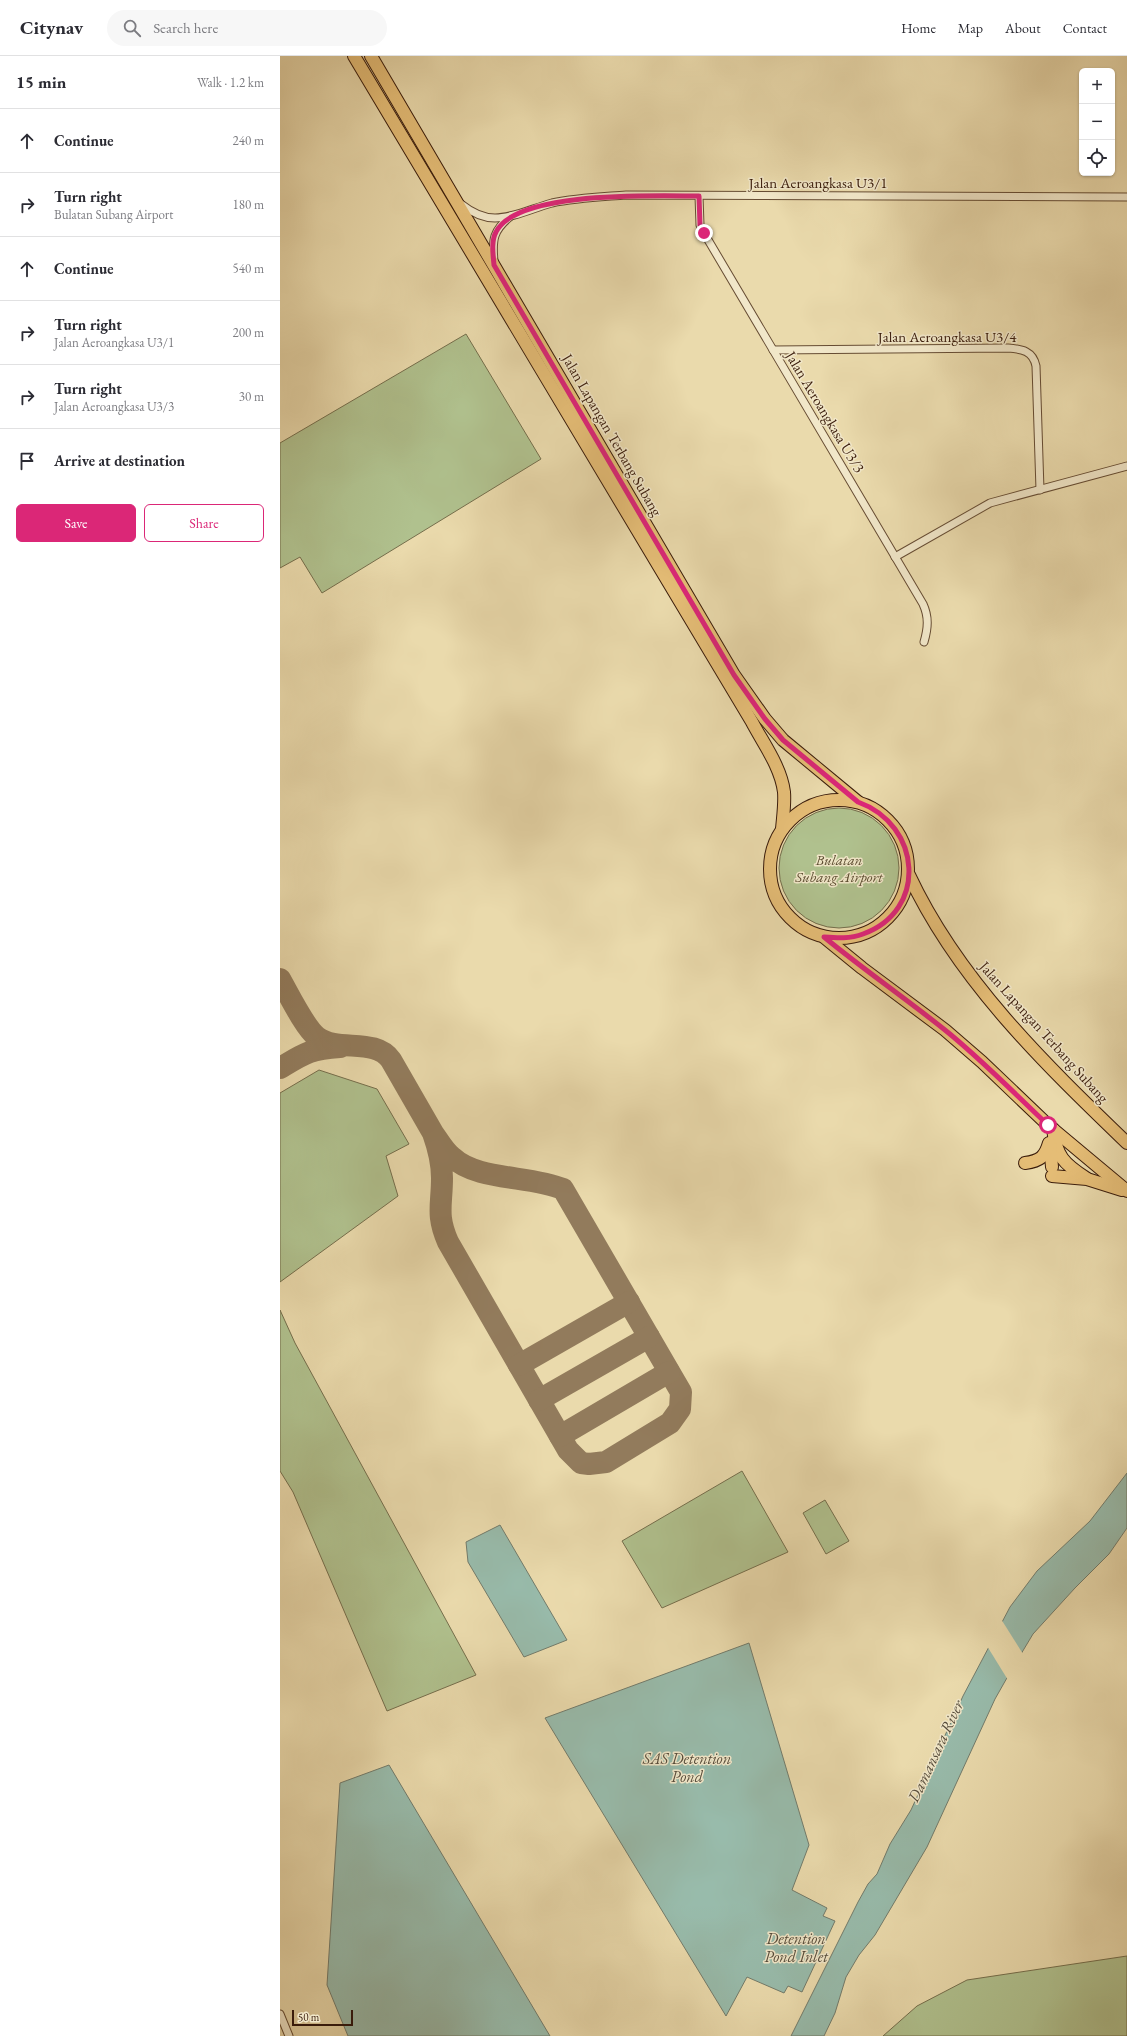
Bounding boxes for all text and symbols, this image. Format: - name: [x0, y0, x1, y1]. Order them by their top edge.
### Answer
- search box: [107, 10, 387, 46]
- text: Citynav: [20, 15, 83, 40]
- icon: search: [121, 17, 143, 39]
- text: Search here: [153, 18, 218, 37]
- text: Home: [901, 19, 936, 37]
- text: Map: [958, 19, 983, 37]
- text: About: [1005, 19, 1041, 37]
- text: Contact: [1063, 19, 1107, 37]
- map controls: [1079, 68, 1115, 176]
- button: +: [1079, 68, 1115, 104]
- text: 15 min: [16, 71, 66, 93]
- text: Walk · 1.2 km: [197, 74, 264, 91]
- button: −: [1079, 104, 1115, 140]
- icon: ahead: [16, 130, 38, 152]
- text: Continue: [54, 131, 114, 150]
- text: 240 m: [233, 132, 264, 149]
- button: locate: [1079, 140, 1115, 176]
- street label: Jalan Aeroangkasa U3/1: [747, 173, 887, 192]
- text: Turn right: [54, 187, 122, 206]
- icon: right: [16, 194, 38, 216]
- text: 180 m: [233, 196, 264, 213]
- text: Bulatan Subang Airport: [54, 206, 173, 223]
- route end: [695, 224, 713, 242]
- icon: ahead: [16, 258, 38, 280]
- text: Continue: [54, 259, 114, 278]
- text: 540 m: [233, 260, 264, 277]
- text: Turn right: [54, 315, 122, 334]
- icon: right: [16, 322, 38, 344]
- text: 200 m: [233, 324, 264, 341]
- street label: Jalan Aeroangkasa U3/4: [876, 327, 1017, 346]
- text: Jalan Aeroangkasa U3/1: [54, 334, 174, 351]
- street label: Jalan Aeroangkasa U3/3: [781, 346, 869, 476]
- street label: Jalan Lapangan Terbang Subang: [557, 349, 667, 520]
- text: Turn right: [54, 379, 122, 398]
- icon: right: [16, 386, 38, 408]
- text: 30 m: [239, 388, 264, 405]
- text: Jalan Aeroangkasa U3/3: [54, 398, 174, 415]
- icon: arrive: [16, 450, 38, 472]
- text: Arrive at destination: [54, 451, 185, 470]
- button: Save: [16, 504, 136, 542]
- button: Share: [144, 504, 264, 542]
- park label: Bulatan Subang Airport: [794, 850, 883, 886]
- street label: Jalan Lapangan Terbang Subang: [974, 955, 1113, 1107]
- route start: [1039, 1116, 1057, 1134]
- water label: Damansara River: [902, 1696, 969, 1807]
- water label: SAS Detention Pond: [642, 1748, 731, 1787]
- water label: Detention Pond Inlet: [764, 1928, 829, 1967]
- scale bar: [292, 2008, 353, 2027]
- text: 50 m: [298, 2010, 319, 2024]

